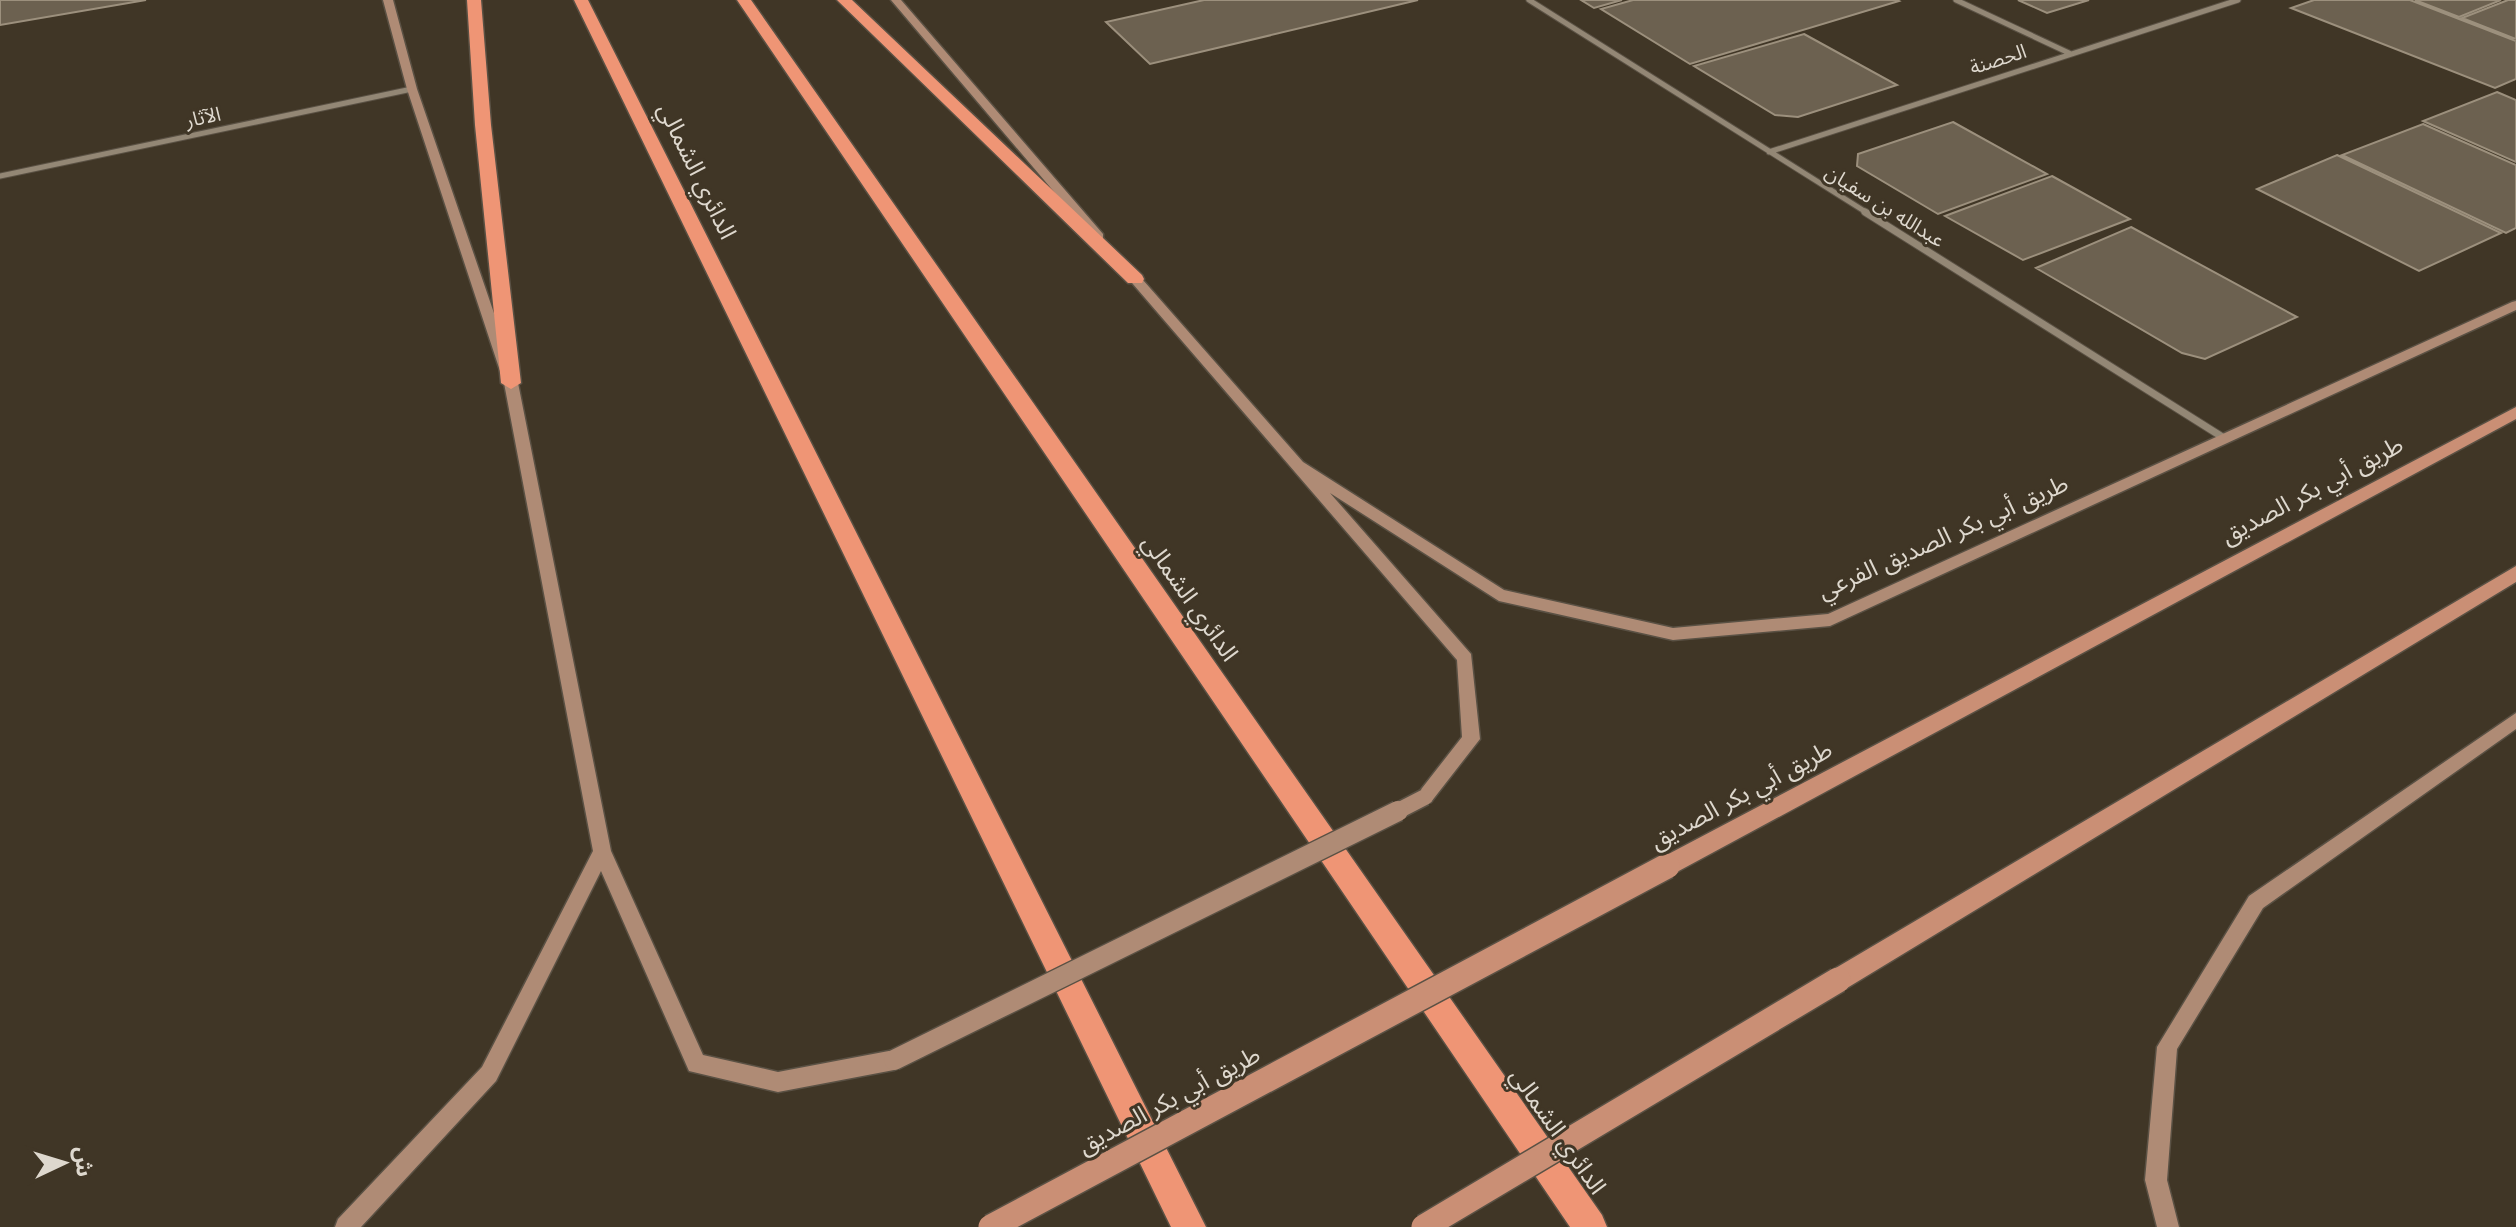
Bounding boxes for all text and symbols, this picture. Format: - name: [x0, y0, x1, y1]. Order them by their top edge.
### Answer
- street label: الحصنة: [1967, 39, 2029, 79]
- street label: الدائري الشمالي: [648, 98, 743, 246]
- street label: الآثار: [182, 102, 223, 133]
- street label: عبدالله بن سفيان: [1821, 160, 1949, 252]
- street label: طريق أبي بكر الصديق: [2215, 428, 2410, 554]
- street label: طريق أبي بكر الصديق الفرعي: [1813, 467, 2074, 609]
- street label: الدائري الشمالي: [1132, 529, 1245, 669]
- street label: طريق أبي بكر الصديق: [1644, 733, 1839, 859]
- street label: طريق أبي بكر الصديق: [1072, 1038, 1267, 1164]
- street label: الدائري الشمالي: [1500, 1062, 1613, 1202]
- north arrow: [24, 1123, 104, 1203]
- text: ش: [69, 1146, 98, 1178]

